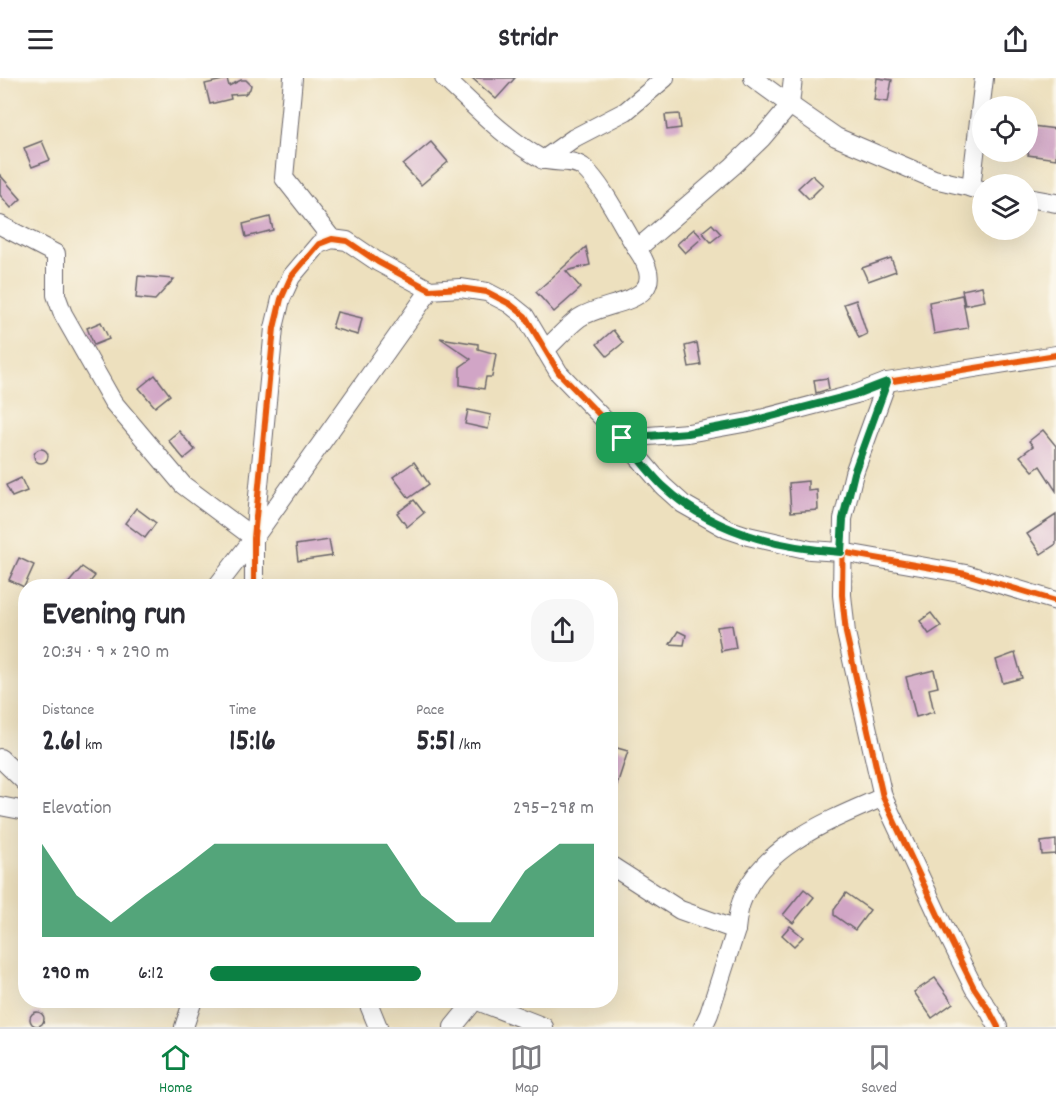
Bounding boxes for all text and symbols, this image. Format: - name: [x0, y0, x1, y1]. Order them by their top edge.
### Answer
- text: Stridr: [498, 20, 558, 59]
- icon: menu: [24, 23, 57, 56]
- icon: share: [999, 23, 1032, 56]
- map controls: [972, 96, 1038, 240]
- button: locate: [972, 96, 1038, 162]
- button: layers: [972, 174, 1038, 240]
- pin: [596, 412, 647, 463]
- icon: arrive: [605, 421, 638, 454]
- text: Evening run: [42, 593, 186, 640]
- button: share: [531, 599, 594, 662]
- text: 20:34 · 9 × 290 m: [42, 639, 169, 667]
- text: Distance: [42, 699, 94, 722]
- text: Time: [229, 699, 256, 722]
- text: Pace: [416, 699, 444, 722]
- text: 2.61: [42, 722, 81, 765]
- text: 15:16: [229, 722, 276, 765]
- text: 5:51: [416, 722, 455, 765]
- text: km: [81, 734, 103, 757]
- text: /km: [455, 734, 481, 757]
- text: Elevation: [42, 795, 112, 823]
- text: 295–298 m: [513, 795, 594, 823]
- text: 290 m: [42, 960, 89, 988]
- text: 6:12: [138, 960, 164, 988]
- tab: Home: [159, 1041, 192, 1100]
- tab: Map: [510, 1041, 543, 1100]
- tab: Saved: [861, 1041, 897, 1100]

